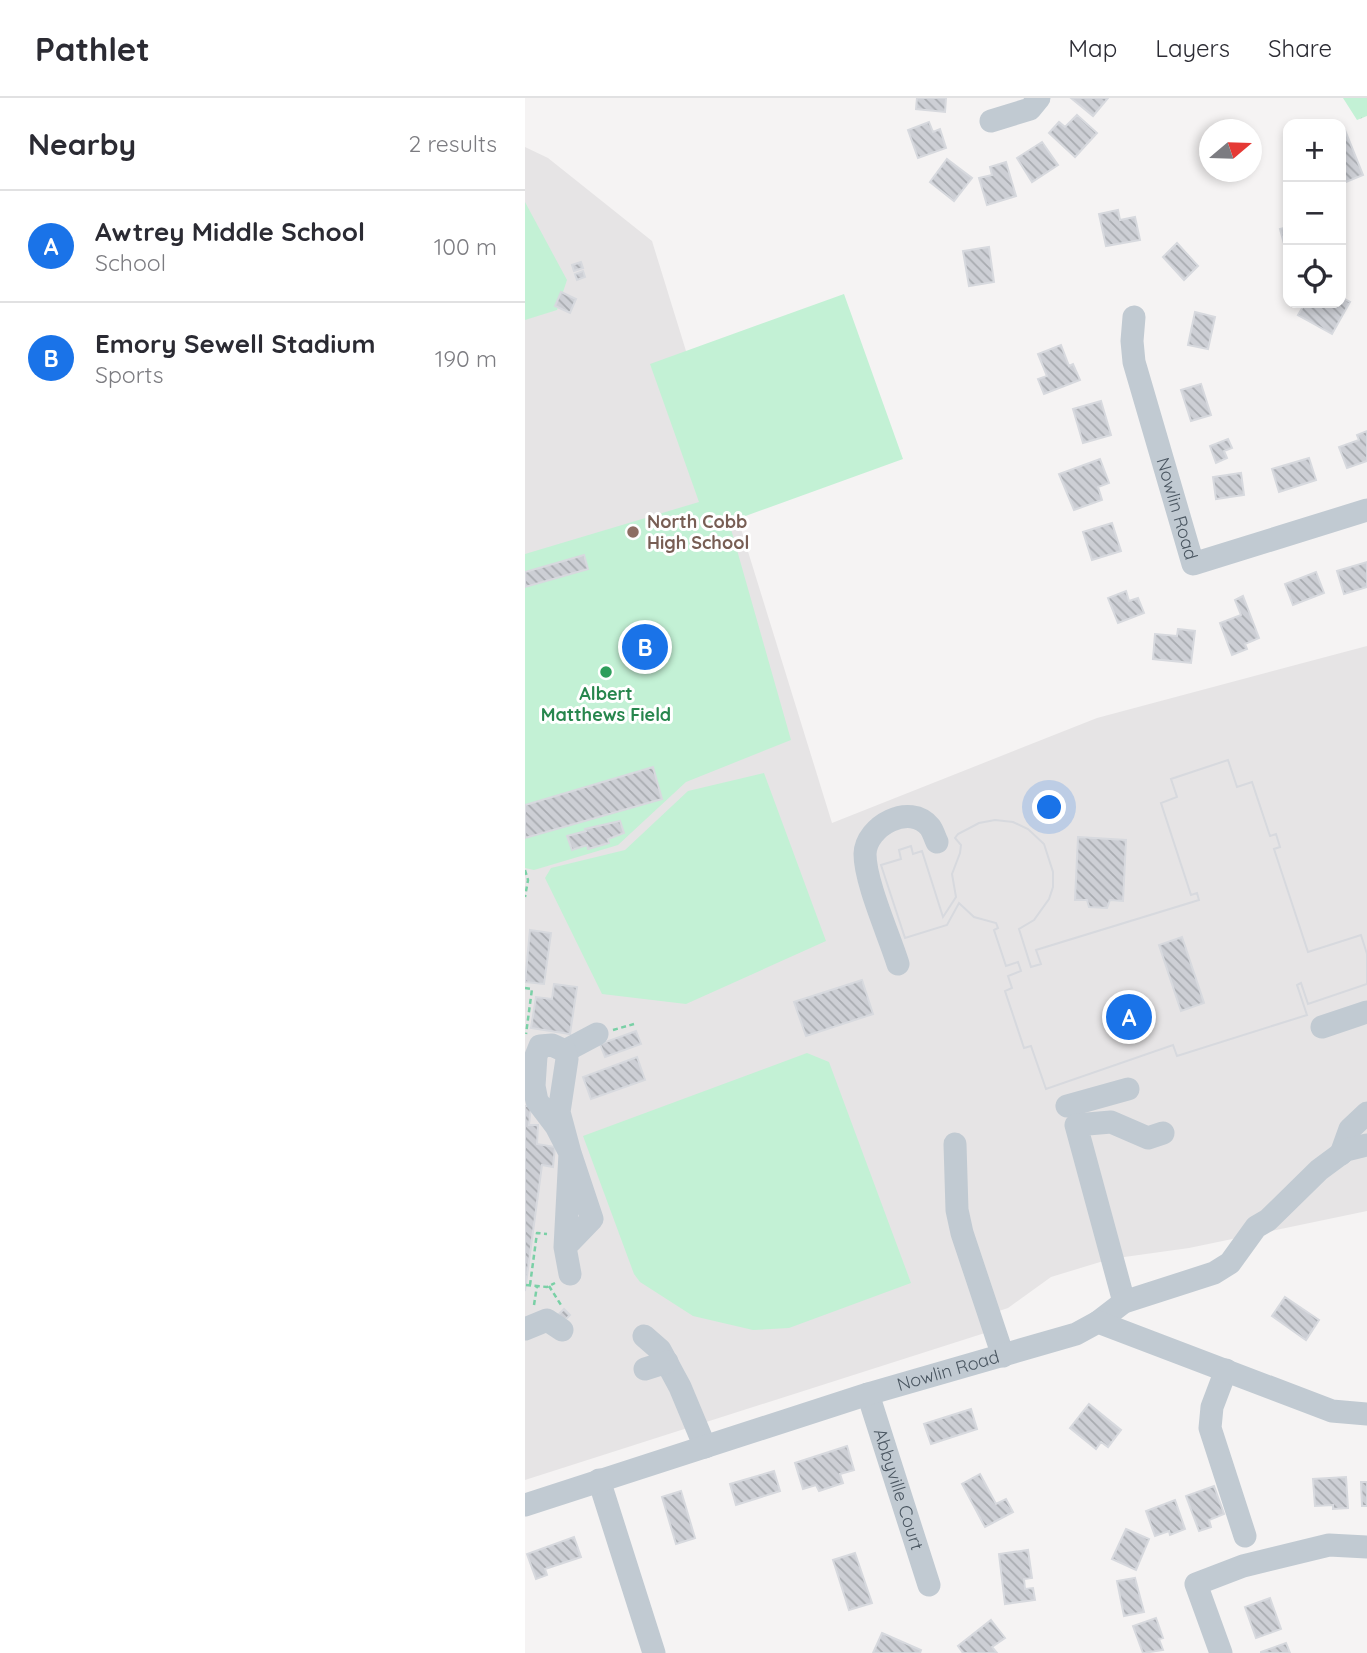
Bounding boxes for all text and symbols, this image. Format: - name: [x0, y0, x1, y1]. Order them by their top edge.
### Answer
- text: Pathlet: [35, 28, 150, 69]
- text: Map: [1068, 33, 1117, 63]
- text: Layers: [1155, 33, 1230, 63]
- text: Share: [1268, 33, 1332, 63]
- north arrow: [1199, 119, 1262, 182]
- map controls: [1283, 119, 1346, 308]
- button: +: [1283, 119, 1346, 182]
- text: Nearby: [28, 125, 136, 163]
- text: 2 results: [408, 129, 497, 158]
- button: −: [1283, 182, 1346, 245]
- text: Awtrey Middle School: [95, 215, 365, 248]
- text: A: [44, 232, 58, 261]
- text: 100 m: [434, 232, 497, 261]
- button: locate: [1283, 245, 1346, 308]
- text: School: [95, 248, 166, 277]
- text: Emory Sewell Stadium: [95, 327, 376, 360]
- text: B: [43, 344, 59, 373]
- text: 190 m: [435, 344, 497, 373]
- text: Sports: [95, 360, 164, 389]
- street label: Nowlin Road: [1151, 455, 1203, 562]
- place label: North Cobb High School: [647, 510, 749, 554]
- marker: North Cobb High School: [625, 524, 641, 540]
- pin: B: [622, 621, 668, 673]
- marker: Albert Matthews Field: [598, 664, 614, 680]
- place label: Albert Matthews Field: [541, 682, 671, 726]
- your location: [1032, 790, 1066, 824]
- pin: A: [1106, 991, 1152, 1043]
- street label: Nowlin Road: [894, 1345, 1002, 1396]
- street label: Abbyville Court: [869, 1425, 929, 1553]

